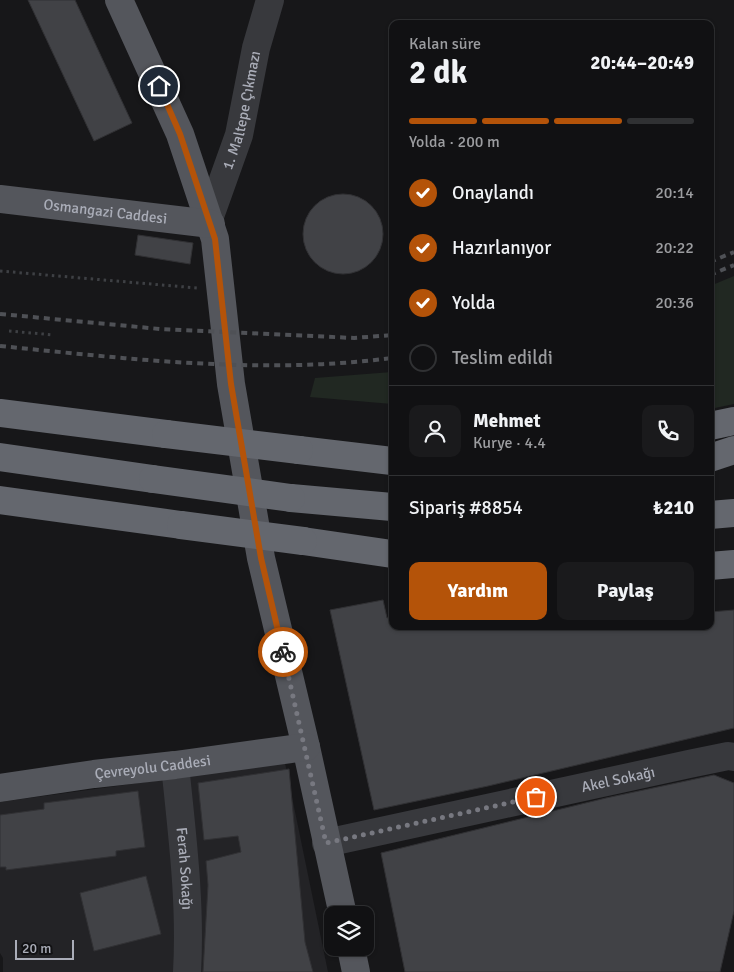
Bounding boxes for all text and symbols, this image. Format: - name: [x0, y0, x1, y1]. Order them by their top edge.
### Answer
- text: Kalan süre: [409, 34, 481, 54]
- street label: 1. Maltepe Çıkmazı: [218, 49, 264, 172]
- text: 20:44–20:49: [590, 51, 694, 75]
- text: 2 dk: [409, 53, 467, 92]
- pin: [138, 65, 180, 107]
- icon: home: [145, 72, 173, 100]
- text: Yolda · 200 m: [409, 132, 500, 152]
- icon: check: [409, 179, 437, 207]
- text: Onaylandı: [452, 181, 534, 205]
- text: 20:14: [655, 183, 694, 203]
- street label: Osmangazi Caddesi: [42, 195, 168, 228]
- icon: check: [409, 234, 437, 262]
- text: Hazırlanıyor: [452, 236, 551, 260]
- text: 20:22: [655, 238, 694, 258]
- icon: check: [409, 289, 437, 317]
- text: Yolda: [452, 291, 496, 315]
- text: 20:36: [655, 293, 694, 313]
- text: Teslim edildi: [452, 346, 553, 370]
- button: person: [409, 405, 461, 457]
- button: phone: [642, 405, 694, 457]
- text: Mehmet: [473, 409, 541, 433]
- text: Kurye · 4.4: [473, 433, 546, 453]
- text: Sipariş #8854: [409, 496, 523, 520]
- text: ₺210: [653, 496, 694, 520]
- button: Yardım: [409, 562, 547, 620]
- button: Paylaş: [557, 562, 694, 620]
- courier: [258, 627, 308, 677]
- icon: bike: [269, 638, 297, 666]
- street label: Çevreyolu Caddesi: [94, 751, 212, 783]
- street label: Akel Sokağı: [580, 763, 657, 796]
- pin: [515, 776, 557, 818]
- icon: bag: [522, 783, 550, 811]
- street label: Ferah Sokağı: [173, 826, 196, 910]
- map controls: [324, 906, 374, 956]
- button: layers: [324, 906, 374, 956]
- scale bar: [15, 937, 74, 960]
- text: 20 m: [22, 940, 51, 957]

